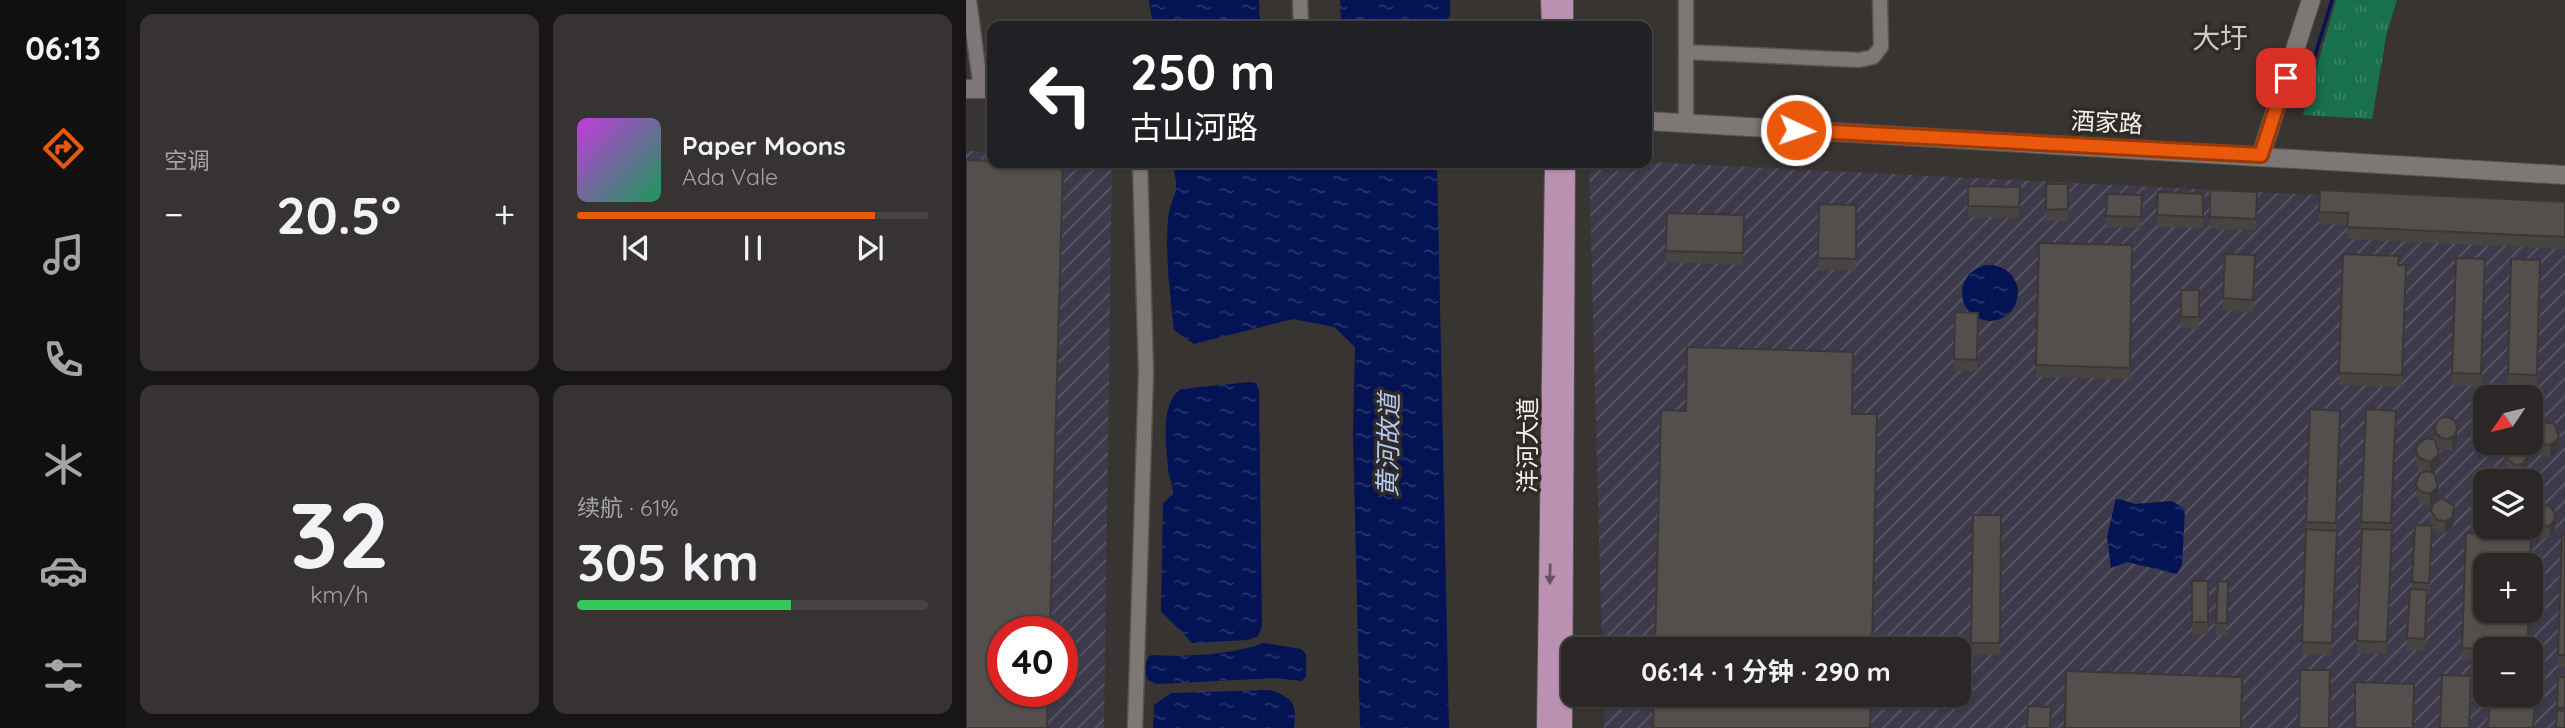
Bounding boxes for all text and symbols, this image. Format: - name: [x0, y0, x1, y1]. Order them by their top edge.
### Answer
- district label: 大圩: [2192, 20, 2248, 55]
- text: 06:13: [25, 28, 101, 68]
- text: 250 m: [1130, 41, 1275, 102]
- pin: [2256, 48, 2316, 108]
- icon: left: [1015, 49, 1106, 140]
- icon: arrive: [2267, 59, 2305, 97]
- position arrow: [1759, 93, 1833, 167]
- street label: 酒家路: [2070, 105, 2144, 139]
- text: 古山河路: [1130, 107, 1258, 147]
- icon: directions: [39, 124, 88, 173]
- text: Paper Moons: [682, 129, 846, 162]
- text: 空调: [164, 146, 210, 175]
- text: Ada Vale: [682, 162, 778, 191]
- text: 20.5°: [276, 182, 401, 247]
- text: −: [164, 190, 184, 238]
- text: +: [494, 190, 515, 238]
- icon: previous: [617, 229, 655, 267]
- icon: pause: [734, 229, 772, 267]
- icon: next: [851, 229, 889, 267]
- icon: music: [39, 230, 88, 279]
- icon: phone: [39, 335, 88, 384]
- north arrow: [2473, 385, 2543, 455]
- map controls: [2473, 385, 2543, 707]
- water label: 黄河故道: [1371, 389, 1405, 497]
- street label: 洋河大道: [1512, 397, 1542, 493]
- icon: climate: [39, 440, 88, 489]
- button: layers: [2473, 469, 2543, 539]
- text: 32: [289, 477, 390, 591]
- text: 续航 · 61%: [577, 493, 679, 522]
- text: 305 km: [577, 529, 759, 594]
- icon: car: [39, 546, 88, 595]
- button: +: [2473, 553, 2543, 623]
- one-way arrow: [1544, 563, 1556, 585]
- text: km/h: [310, 580, 369, 609]
- speed limit sign: 40: [987, 616, 1078, 707]
- button: −: [2473, 637, 2543, 707]
- icon: filters: [39, 651, 88, 700]
- text: 06:14 · 1 分钟 · 290 m: [1641, 655, 1891, 688]

